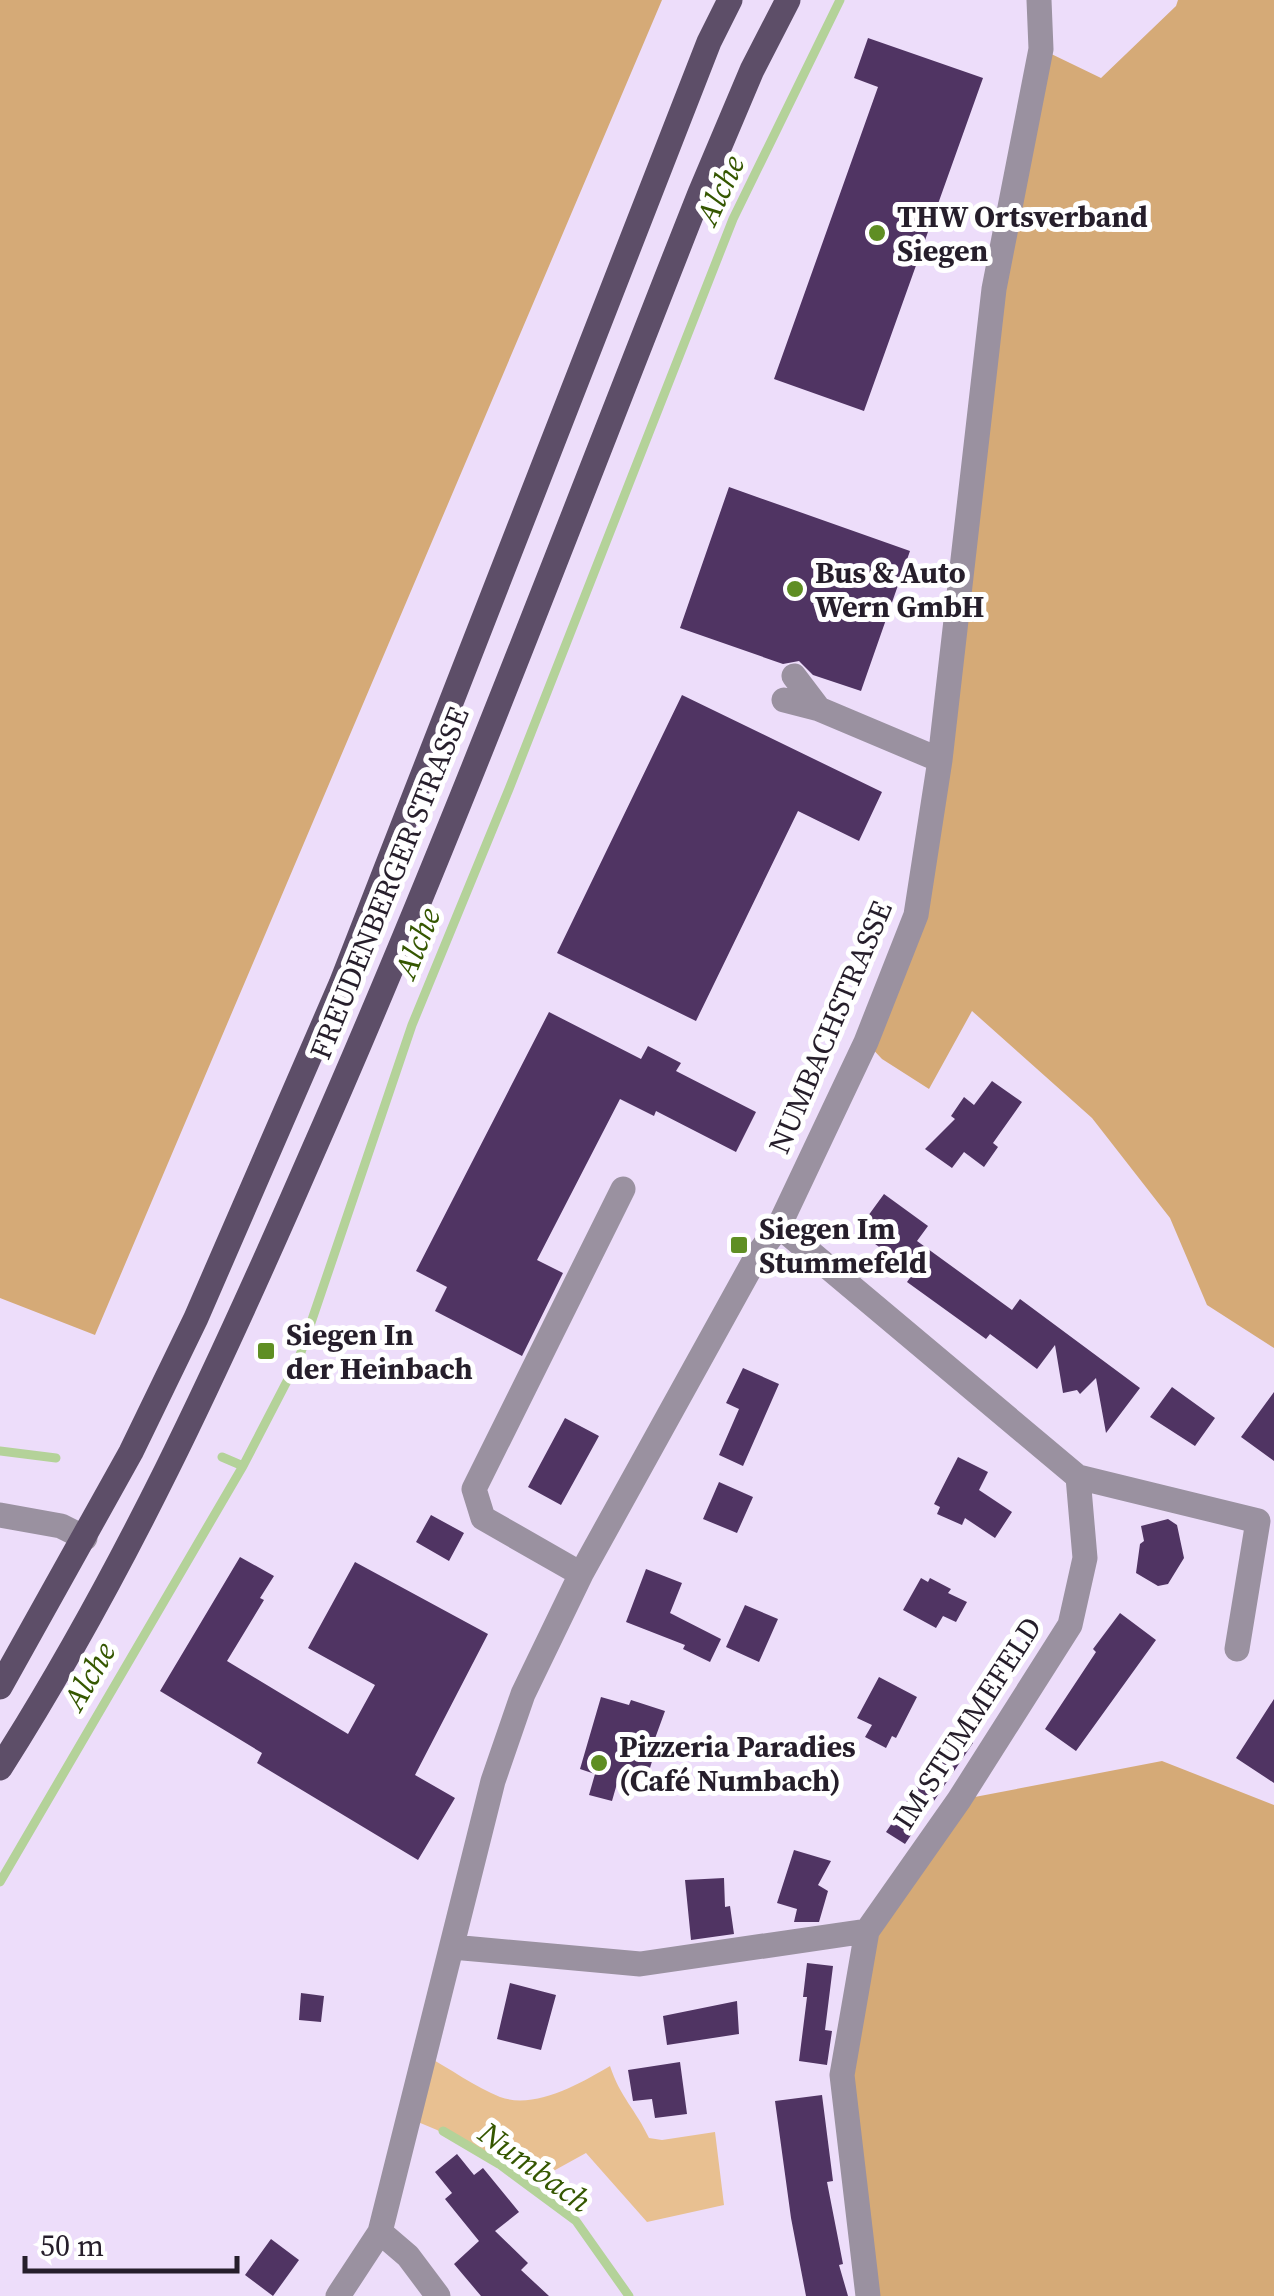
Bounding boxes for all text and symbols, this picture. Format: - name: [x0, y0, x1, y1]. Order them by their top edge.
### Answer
- water label: Alche: [684, 148, 755, 234]
- place label: THW Ortsverband Siegen: [897, 196, 1148, 271]
- marker: THW Ortsverband Siegen: [866, 222, 888, 244]
- place label: Bus & Auto Wern GmbH: [815, 552, 985, 627]
- marker: Bus & Auto Wern GmbH: [784, 578, 806, 600]
- street label: FREUDENBERGER STRASSE: [299, 701, 479, 1065]
- street label: NUMBACHSTRASSE: [758, 894, 902, 1160]
- water label: Alche: [382, 901, 451, 987]
- place label: Siegen Im Stummefeld: [759, 1208, 927, 1283]
- marker: Siegen Im Stummefeld: [728, 1234, 750, 1256]
- place label: Siegen In der Heinbach: [286, 1314, 473, 1389]
- marker: Siegen In der Heinbach: [255, 1340, 277, 1362]
- street label: IM STUMMEFELD: [883, 1609, 1051, 1837]
- water label: Alche: [51, 1634, 126, 1720]
- place label: Pizzeria Paradies (Café Numbach): [619, 1726, 856, 1801]
- marker: Pizzeria Paradies (Café Numbach): [588, 1752, 610, 1774]
- water label: Numbach: [469, 2111, 601, 2223]
- scale bar: [25, 2211, 238, 2273]
- text: 50 m: [40, 2225, 104, 2266]

